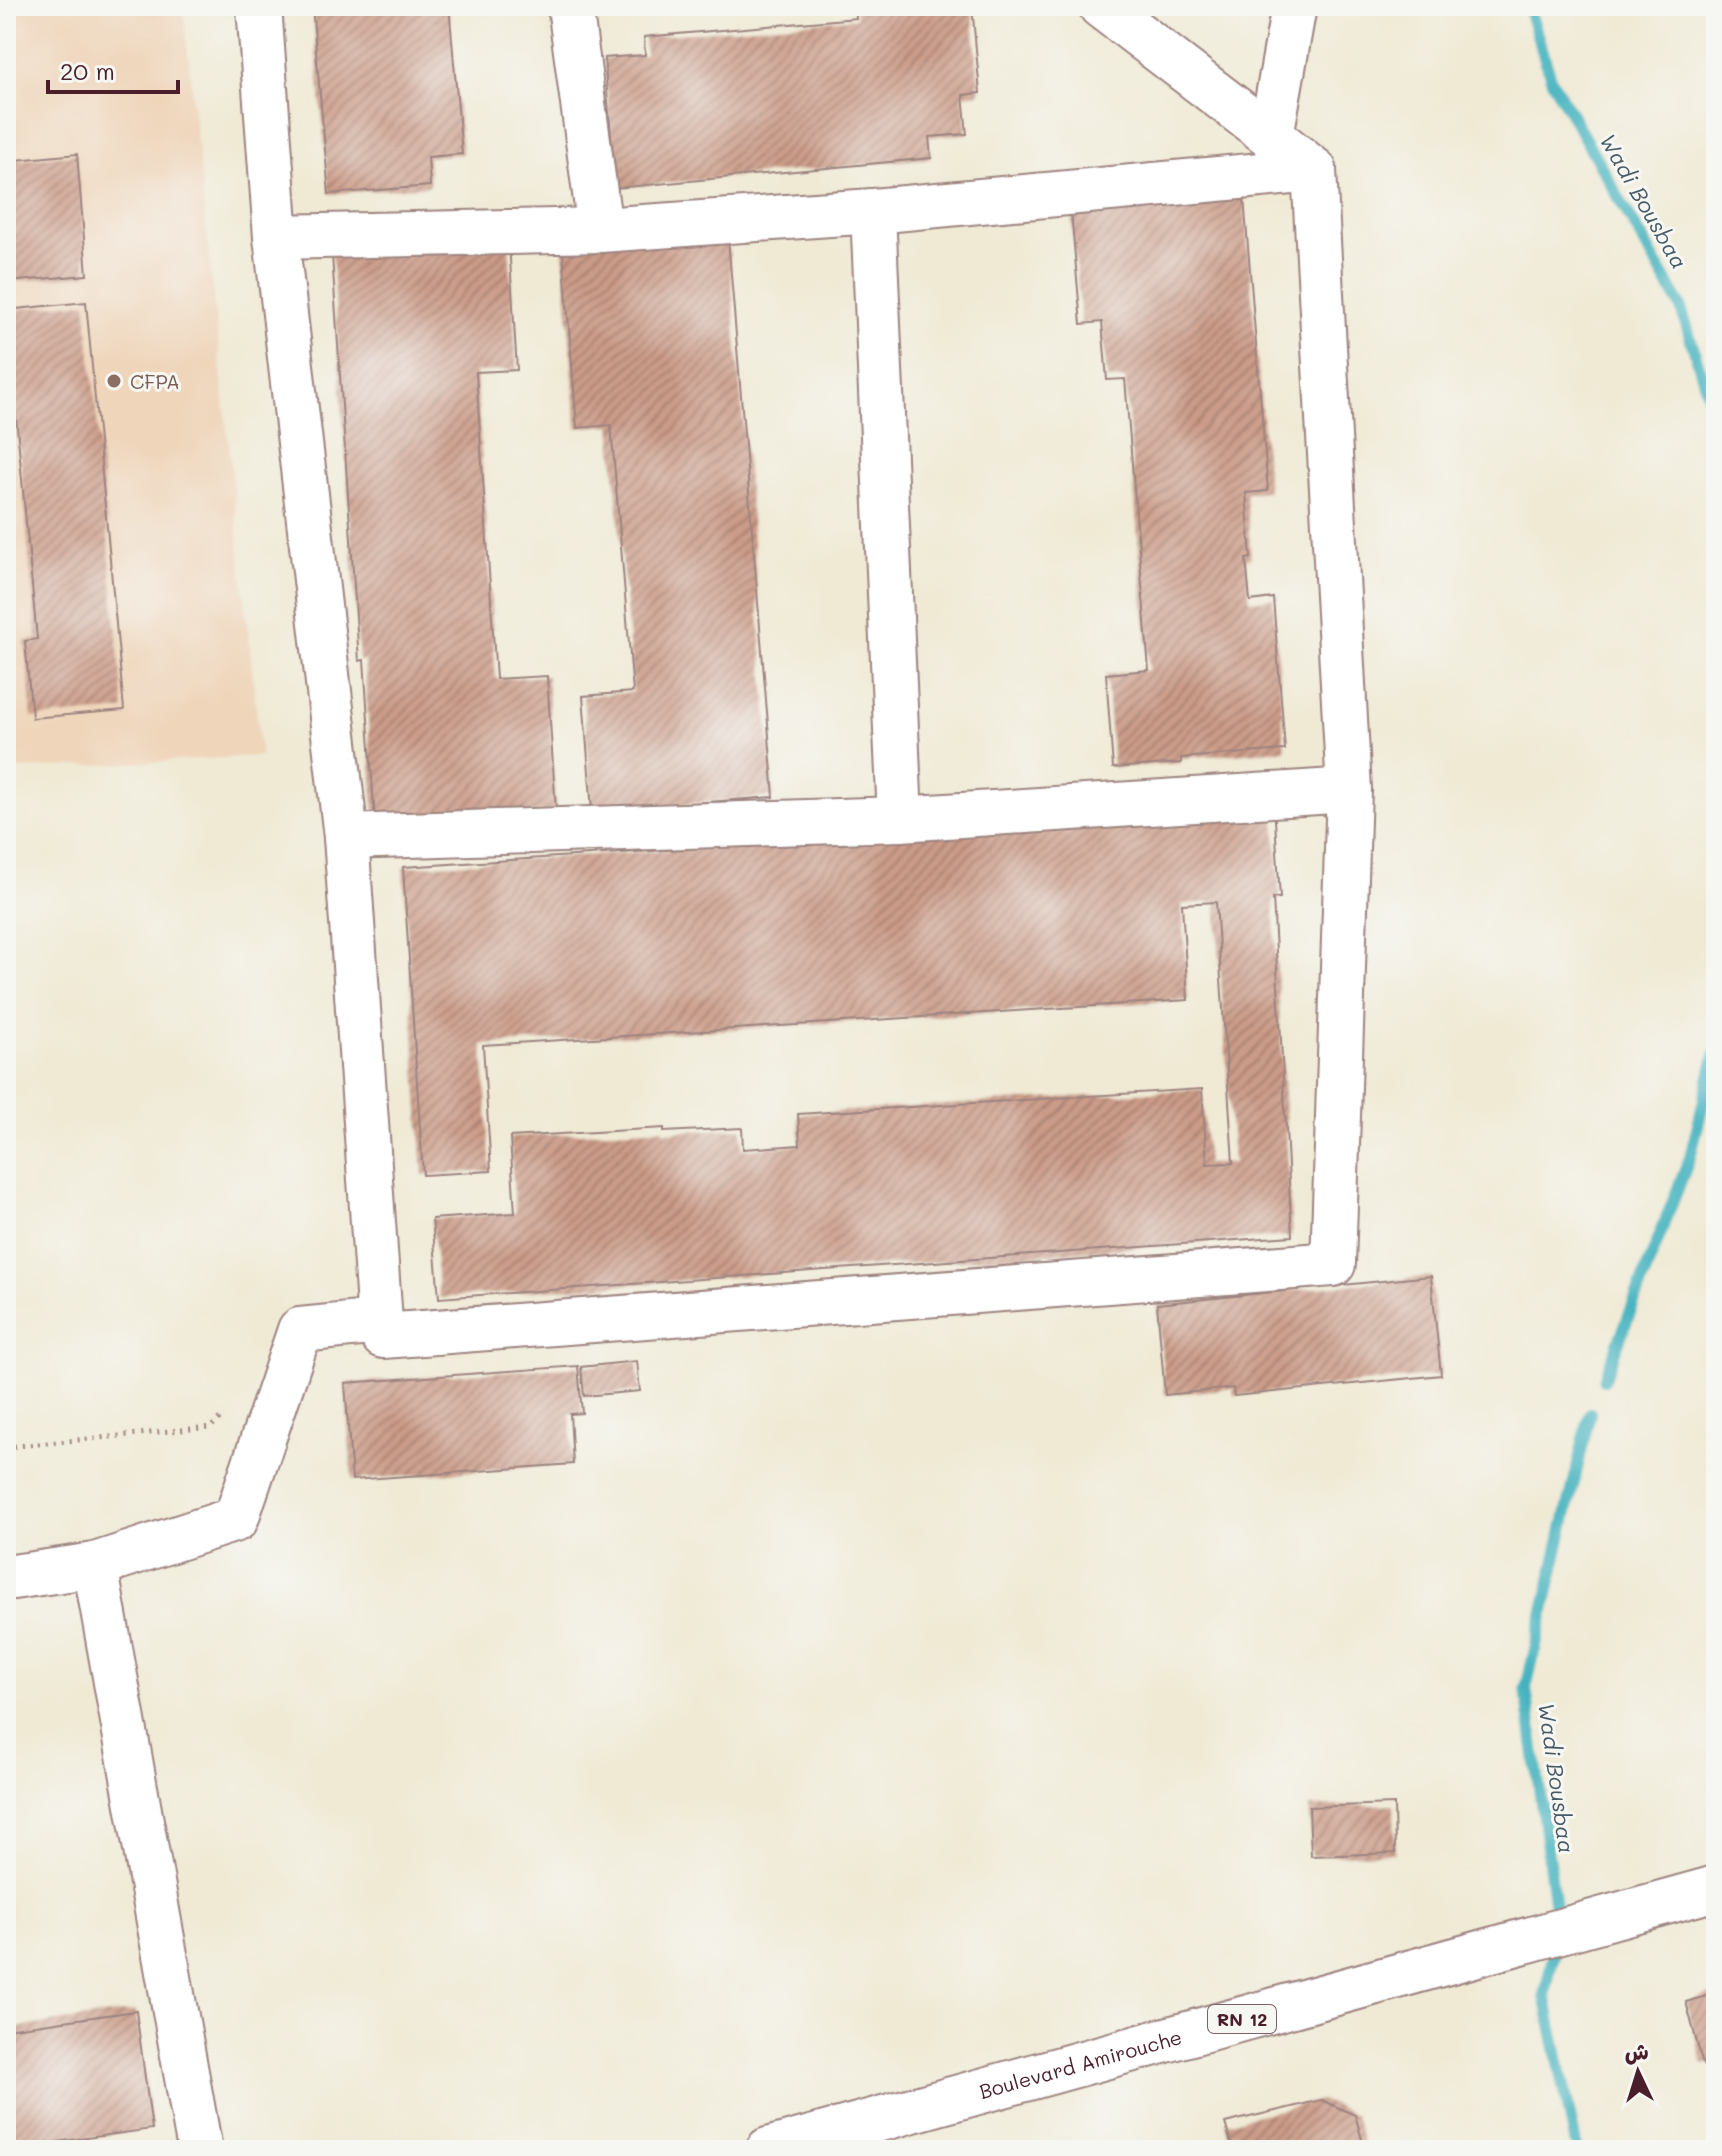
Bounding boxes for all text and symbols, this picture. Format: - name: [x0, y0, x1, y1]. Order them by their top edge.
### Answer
- scale bar: [48, 44, 178, 94]
- text: 20 m: [60, 55, 115, 86]
- water label: Wadi Bousbaa: [1594, 128, 1694, 274]
- place label: CFPA: [130, 368, 180, 394]
- marker: CFPA: [105, 372, 123, 390]
- water label: Wadi Bousbaa: [1532, 1701, 1582, 1855]
- road number: RN 12: [1208, 2005, 1276, 2033]
- street label: Boulevard Amirouche: [976, 2023, 1185, 2104]
- north arrow: [1598, 2032, 1678, 2112]
- text: ش: [1623, 2036, 1650, 2067]

